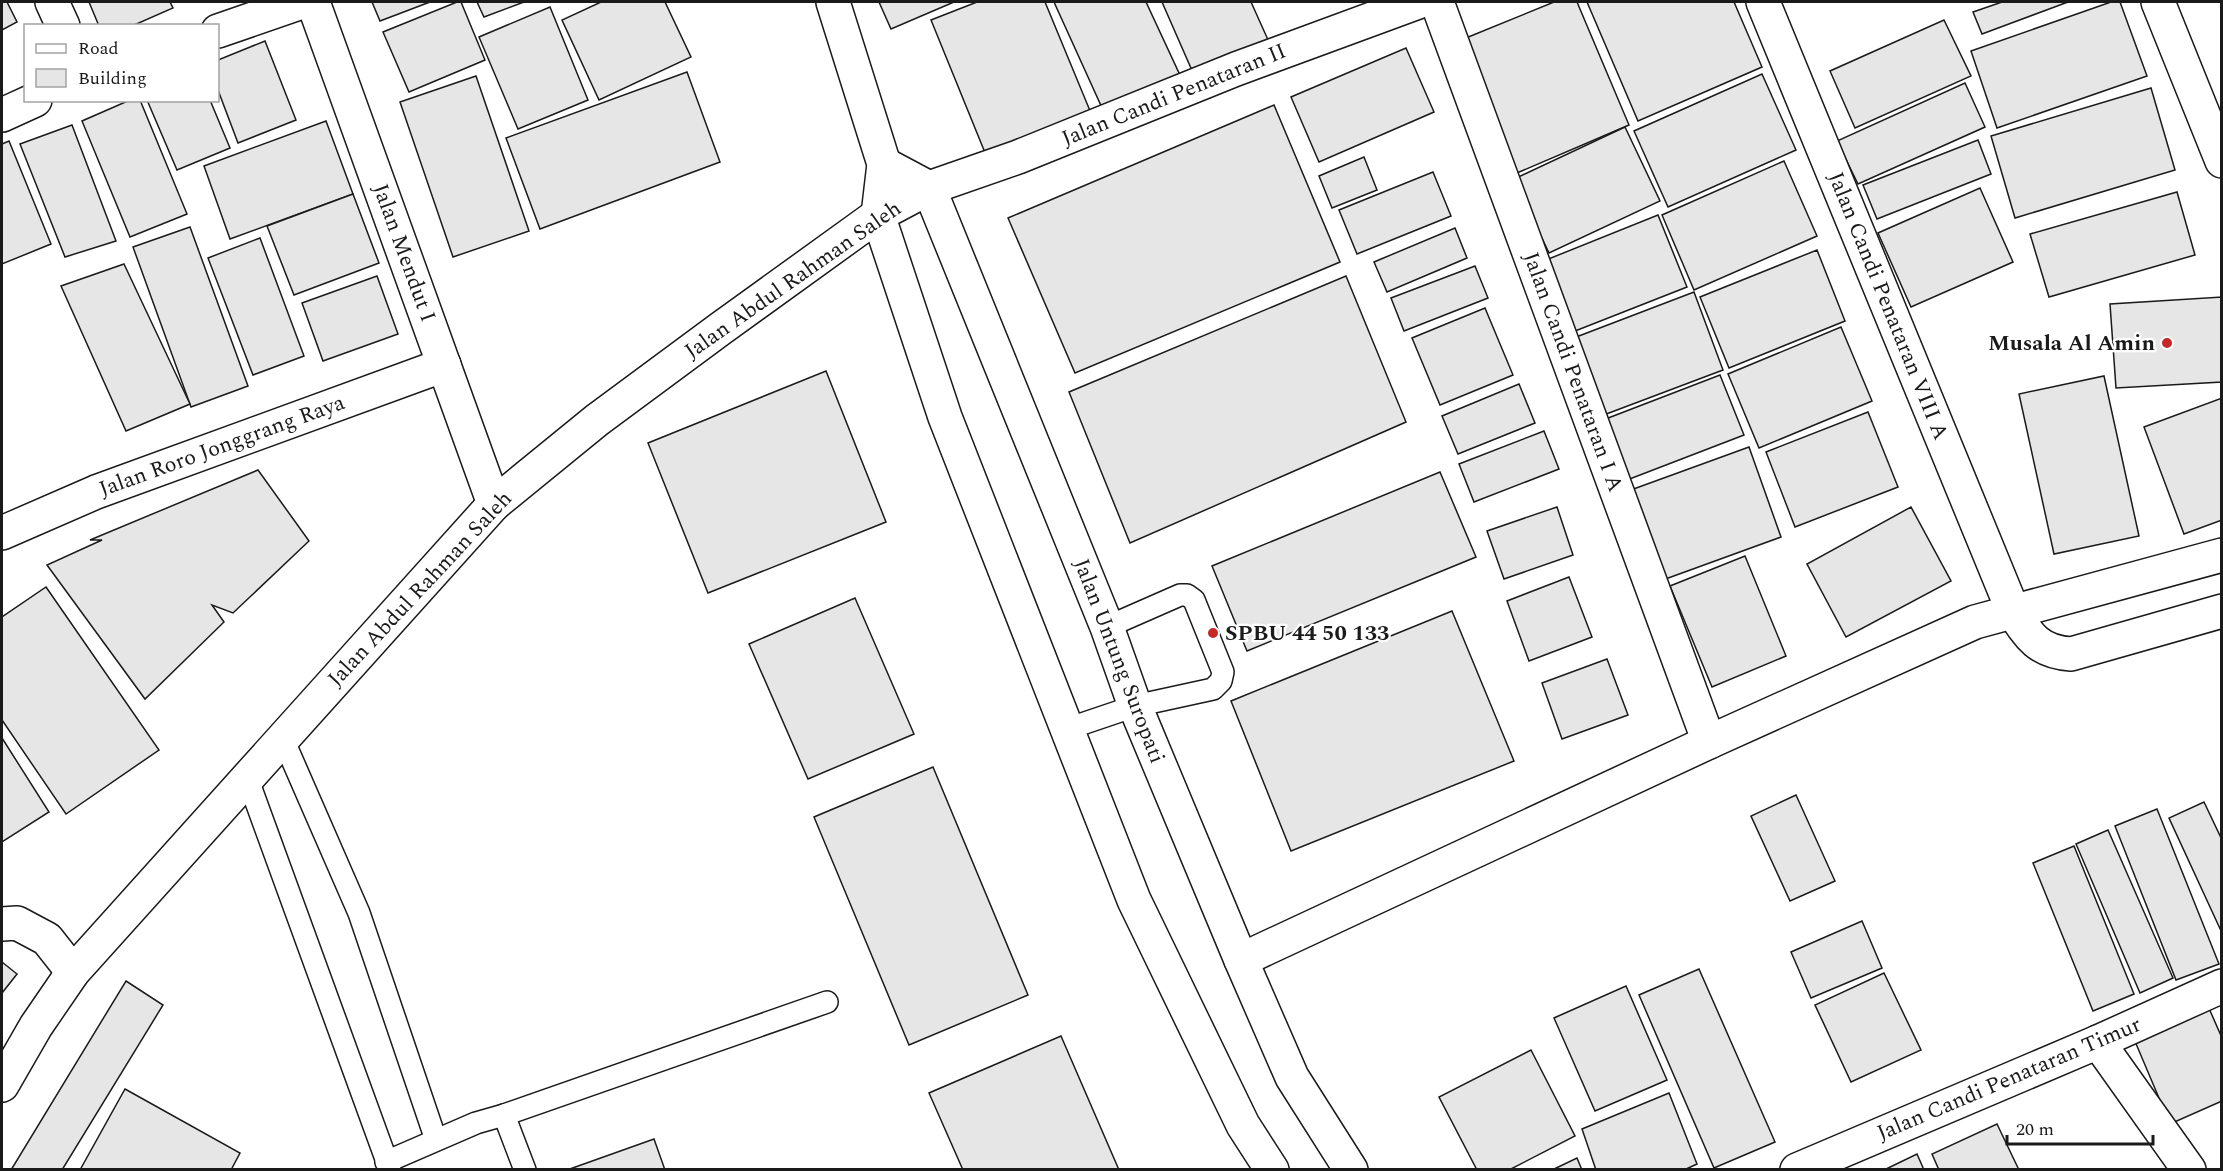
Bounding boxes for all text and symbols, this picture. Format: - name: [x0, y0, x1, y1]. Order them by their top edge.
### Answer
- legend: [24, 24, 219, 102]
- text: Road: [78, 35, 119, 62]
- street label: Jalan Candi Penataran II: [1057, 35, 1291, 155]
- text: Building: [78, 65, 147, 92]
- street label: Jalan Candi Penataran VIII A: [1819, 167, 1957, 445]
- street label: Jalan Mendut I: [364, 179, 444, 327]
- street label: Jalan Abdul Rahman Saleh: [678, 192, 908, 368]
- street label: Jalan Candi Penataran I A: [1514, 247, 1632, 497]
- place label: Musala Al Amin: [1988, 327, 2155, 360]
- marker: Musala Al Amin: [2160, 336, 2174, 350]
- street label: Jalan Roro Jonggrang Raya: [94, 386, 350, 506]
- street label: Jalan Abdul Rahman Saleh: [320, 483, 520, 695]
- street label: Jalan Untung Suropati: [1065, 554, 1173, 768]
- place label: SPBU 44 50 133: [1225, 617, 1389, 650]
- marker: SPBU 44 50 133: [1206, 626, 1220, 640]
- street label: Jalan Candi Penataran Timur: [1872, 1008, 2147, 1150]
- scale bar: [2007, 1108, 2152, 1146]
- text: 20 m: [2016, 1116, 2054, 1143]

